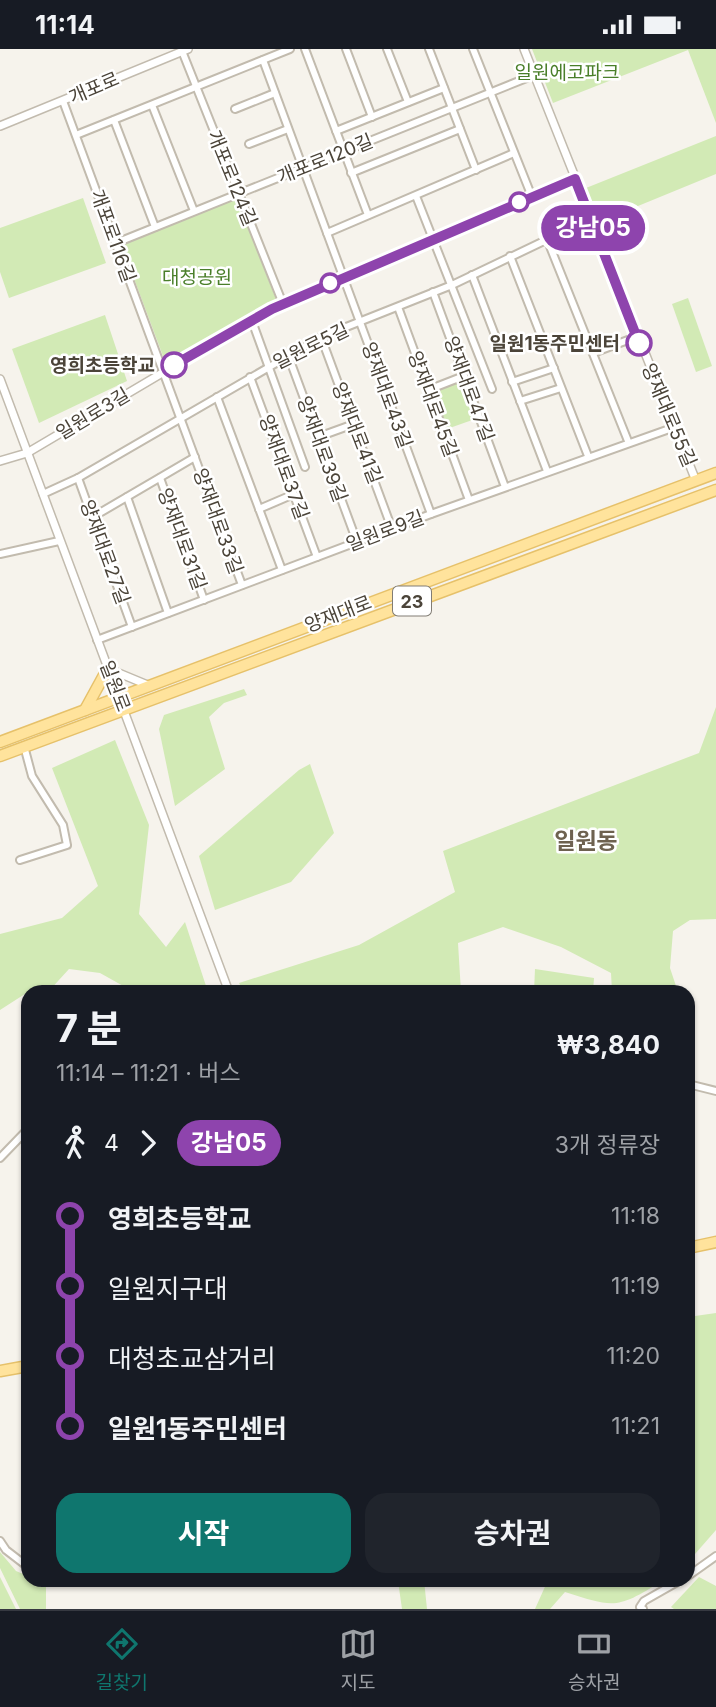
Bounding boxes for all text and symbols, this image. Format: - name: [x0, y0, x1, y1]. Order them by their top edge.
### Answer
- text: 11:14: [35, 9, 95, 40]
- park label: 일원에코파크: [515, 61, 619, 84]
- street label: 개포로: [65, 67, 123, 109]
- street label: 개포로124길: [202, 127, 262, 229]
- street label: 개포로120길: [274, 129, 376, 189]
- street label: 개포로116길: [86, 186, 140, 286]
- unlabelled marker: [509, 192, 529, 212]
- line badge: 강남05: [544, 205, 642, 251]
- text: 강남05: [555, 213, 631, 242]
- park label: 대청공원: [162, 266, 232, 289]
- unlabelled marker: [320, 273, 340, 293]
- street label: 일원로5길: [269, 318, 353, 374]
- marker: 일원1동주민센터: [626, 330, 652, 356]
- place label: 일원1동주민센터: [489, 332, 620, 355]
- street label: 양재대로47길: [439, 333, 499, 445]
- street label: 양재대로43길: [357, 339, 417, 451]
- street label: 양재대로45길: [403, 348, 463, 460]
- marker: 영희초등학교: [161, 352, 187, 378]
- place label: 영희초등학교: [50, 354, 155, 377]
- street label: 양재대로55길: [637, 360, 701, 470]
- street label: 양재대로41길: [327, 379, 387, 487]
- street label: 일원로3길: [52, 383, 134, 445]
- street label: 양재대로39길: [292, 393, 352, 505]
- street label: 양재대로37길: [254, 411, 314, 523]
- street label: 양재대로33길: [188, 465, 248, 577]
- street label: 양재대로31길: [153, 485, 211, 593]
- street label: 양재대로27길: [75, 497, 135, 607]
- street label: 일원로9길: [343, 506, 427, 556]
- road number: 23: [393, 587, 431, 615]
- street label: 양재대로: [301, 591, 375, 637]
- street label: 일원로: [95, 657, 135, 715]
- district label: 일원동: [554, 827, 618, 855]
- text: 7 분: [56, 1005, 122, 1051]
- text: ₩3,840: [557, 1029, 660, 1060]
- text: 11:14 – 11:21 · 버스: [56, 1059, 241, 1087]
- icon: walk: [56, 1124, 94, 1162]
- icon: forward: [129, 1124, 167, 1162]
- text: 강남05: [191, 1128, 267, 1157]
- text: 4: [104, 1129, 119, 1157]
- text: 3개 정류장: [555, 1131, 660, 1159]
- text: 11:18: [611, 1202, 660, 1230]
- text: 영희초등학교: [108, 1203, 252, 1234]
- text: 11:19: [611, 1272, 660, 1300]
- text: 일원지구대: [108, 1273, 228, 1304]
- text: 11:20: [606, 1342, 660, 1370]
- text: 대청초교삼거리: [108, 1343, 275, 1374]
- text: 11:21: [611, 1412, 660, 1440]
- text: 일원1동주민센터: [108, 1413, 287, 1444]
- button: 시작: [56, 1493, 351, 1573]
- button: 승차권: [365, 1493, 660, 1573]
- tab: 길찾기: [96, 1625, 148, 1694]
- tab: 지도: [339, 1625, 377, 1694]
- tab: 승차권: [568, 1625, 620, 1694]

